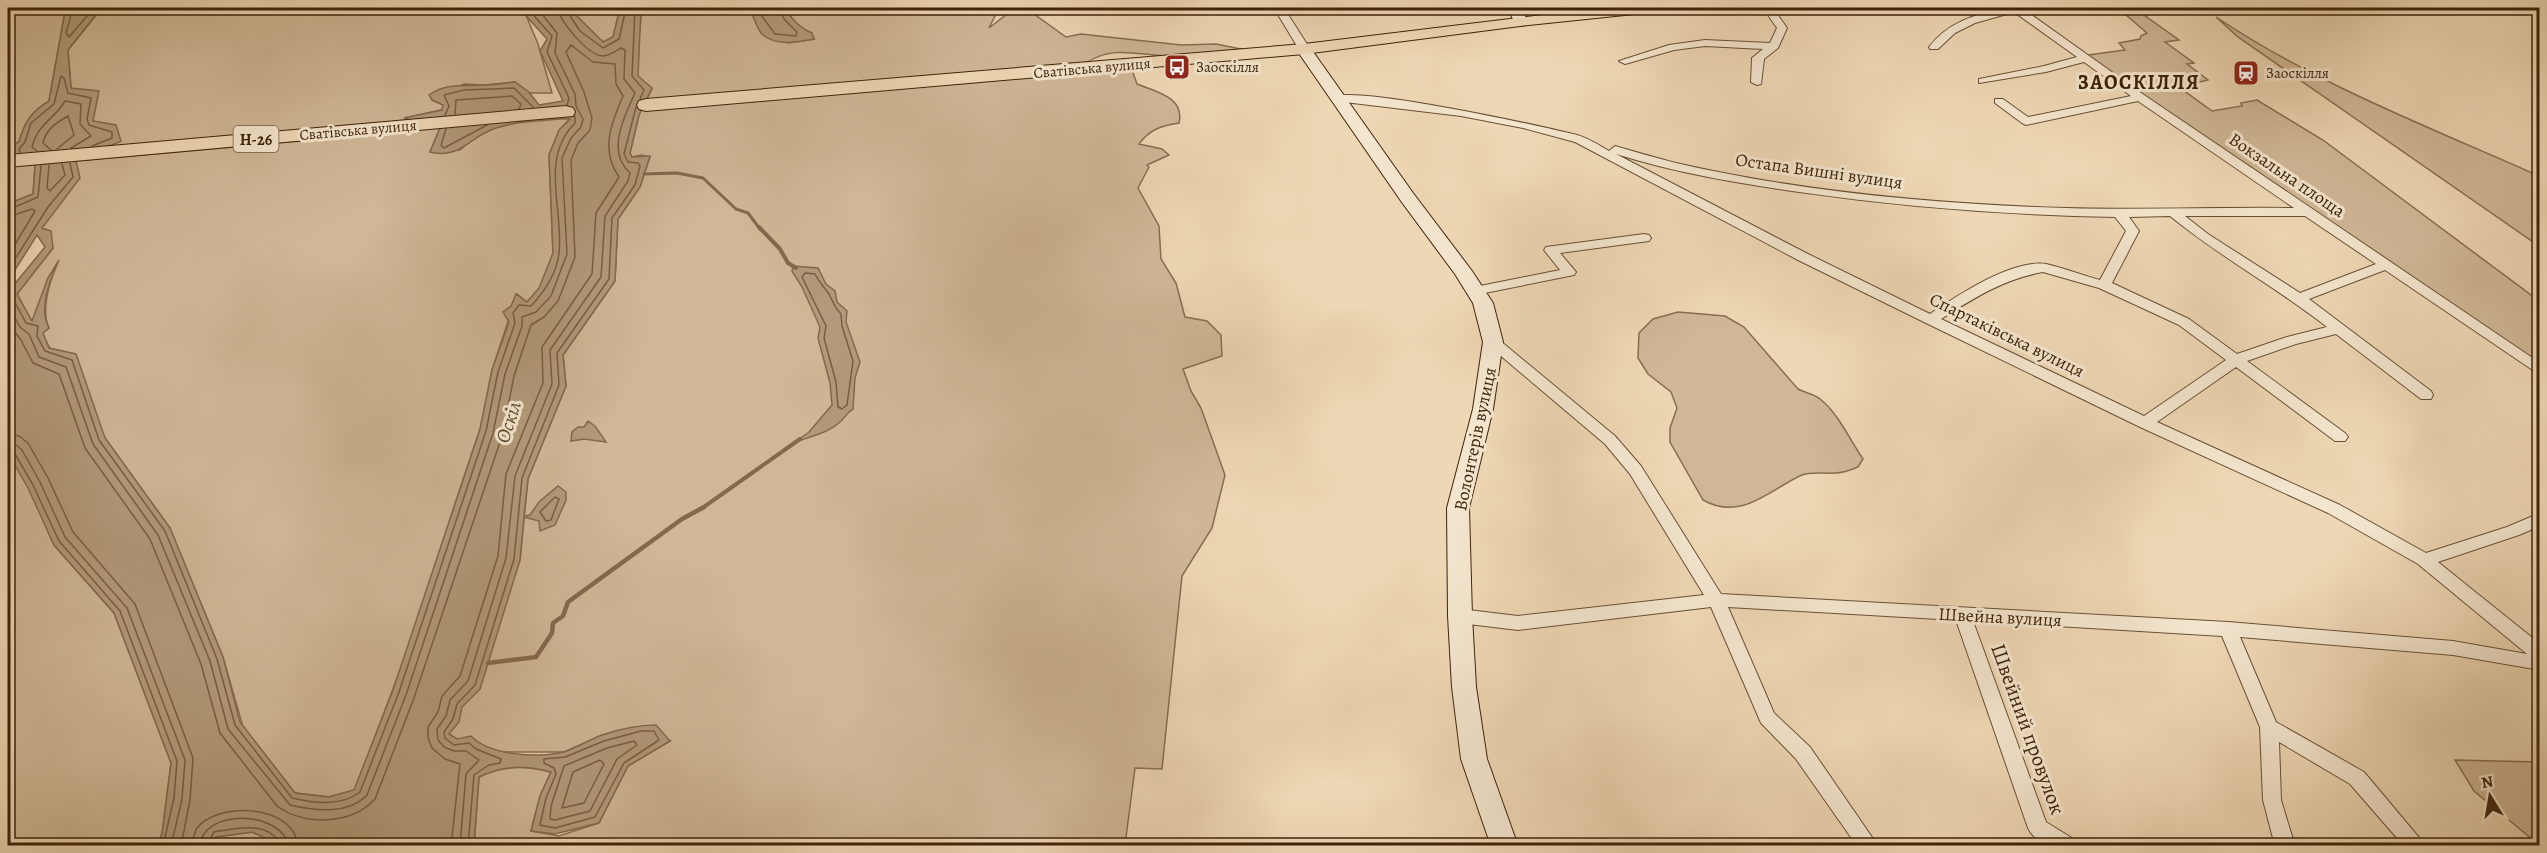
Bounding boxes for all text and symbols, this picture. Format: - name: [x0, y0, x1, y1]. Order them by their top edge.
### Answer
- bus stop icon: Заоскілля: [1162, 52, 1192, 82]
- street label: Сватівська вулиця: [1033, 53, 1151, 83]
- place label: Заоскілля: [1196, 57, 1259, 77]
- station icon: Заоскiлля: [2231, 58, 2261, 88]
- place label: Заоскiлля: [2266, 63, 2329, 83]
- district label: ЗАОСКIЛЛЯ: [2078, 69, 2200, 96]
- street label: Сватівська вулиця: [299, 115, 417, 145]
- road number: Н-26: [234, 126, 278, 152]
- street label: Вокзальна площа: [2224, 127, 2350, 223]
- street label: Остапа Вишні вулиця: [1734, 147, 1904, 195]
- street label: Спартаківська вулиця: [1926, 287, 2088, 383]
- street label: Волонтерів вулиця: [1448, 365, 1502, 513]
- water label: Оскіл: [489, 398, 528, 447]
- street label: Швейна вулиця: [1938, 602, 2062, 632]
- street label: Швейний провулок: [1984, 640, 2072, 818]
- north arrow: [2460, 766, 2520, 826]
- text: N: [2480, 770, 2495, 794]

